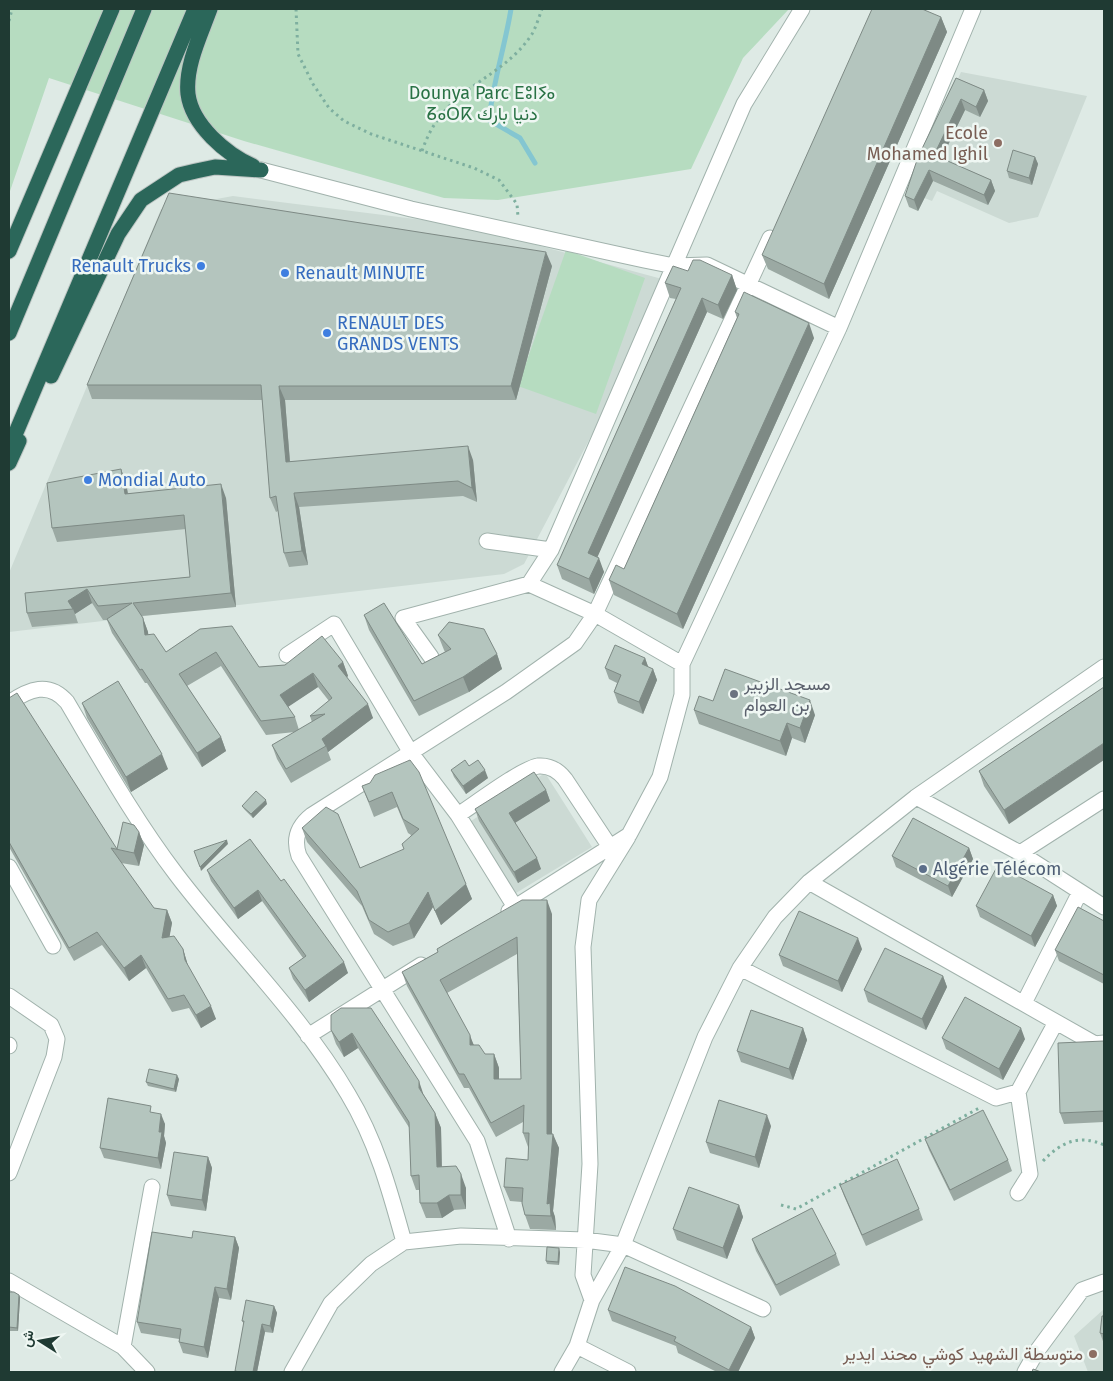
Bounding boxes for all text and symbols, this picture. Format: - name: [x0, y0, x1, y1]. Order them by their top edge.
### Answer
- park label: Dounya Parc ⴹⵓⵏⵢⴰ ⵒⴰⵔⴽ دنيا بارك: [409, 82, 555, 125]
- place label: Ecole Mohamed Ighil: [867, 122, 988, 165]
- marker: Ecole Mohamed Ighil: [992, 137, 1004, 149]
- place label: Renault Trucks: [71, 255, 191, 277]
- marker: Renault Trucks: [195, 260, 207, 272]
- place label: Renault MINUTE: [295, 262, 425, 284]
- marker: Renault MINUTE: [279, 267, 291, 279]
- place label: RENAULT DES GRANDS VENTS: [337, 312, 459, 355]
- marker: RENAULT DES GRANDS VENTS: [321, 327, 333, 339]
- place label: Mondial Auto: [98, 469, 206, 491]
- marker: Mondial Auto: [82, 474, 94, 486]
- place label: مسجد الزبير بن العوام: [743, 673, 831, 717]
- marker: مسجد الزبير بن العوام: [728, 688, 740, 700]
- place label: Algérie Télécom: [933, 858, 1061, 880]
- marker: Algérie Télécom: [917, 863, 929, 875]
- north arrow: [15, 1316, 65, 1366]
- text: ش: [18, 1329, 38, 1348]
- place label: متوسطة الشهيد كوشي محند ايدير: [842, 1343, 1083, 1369]
- marker: متوسطة الشهيد كوشي محند ايدير: [1087, 1348, 1099, 1360]

